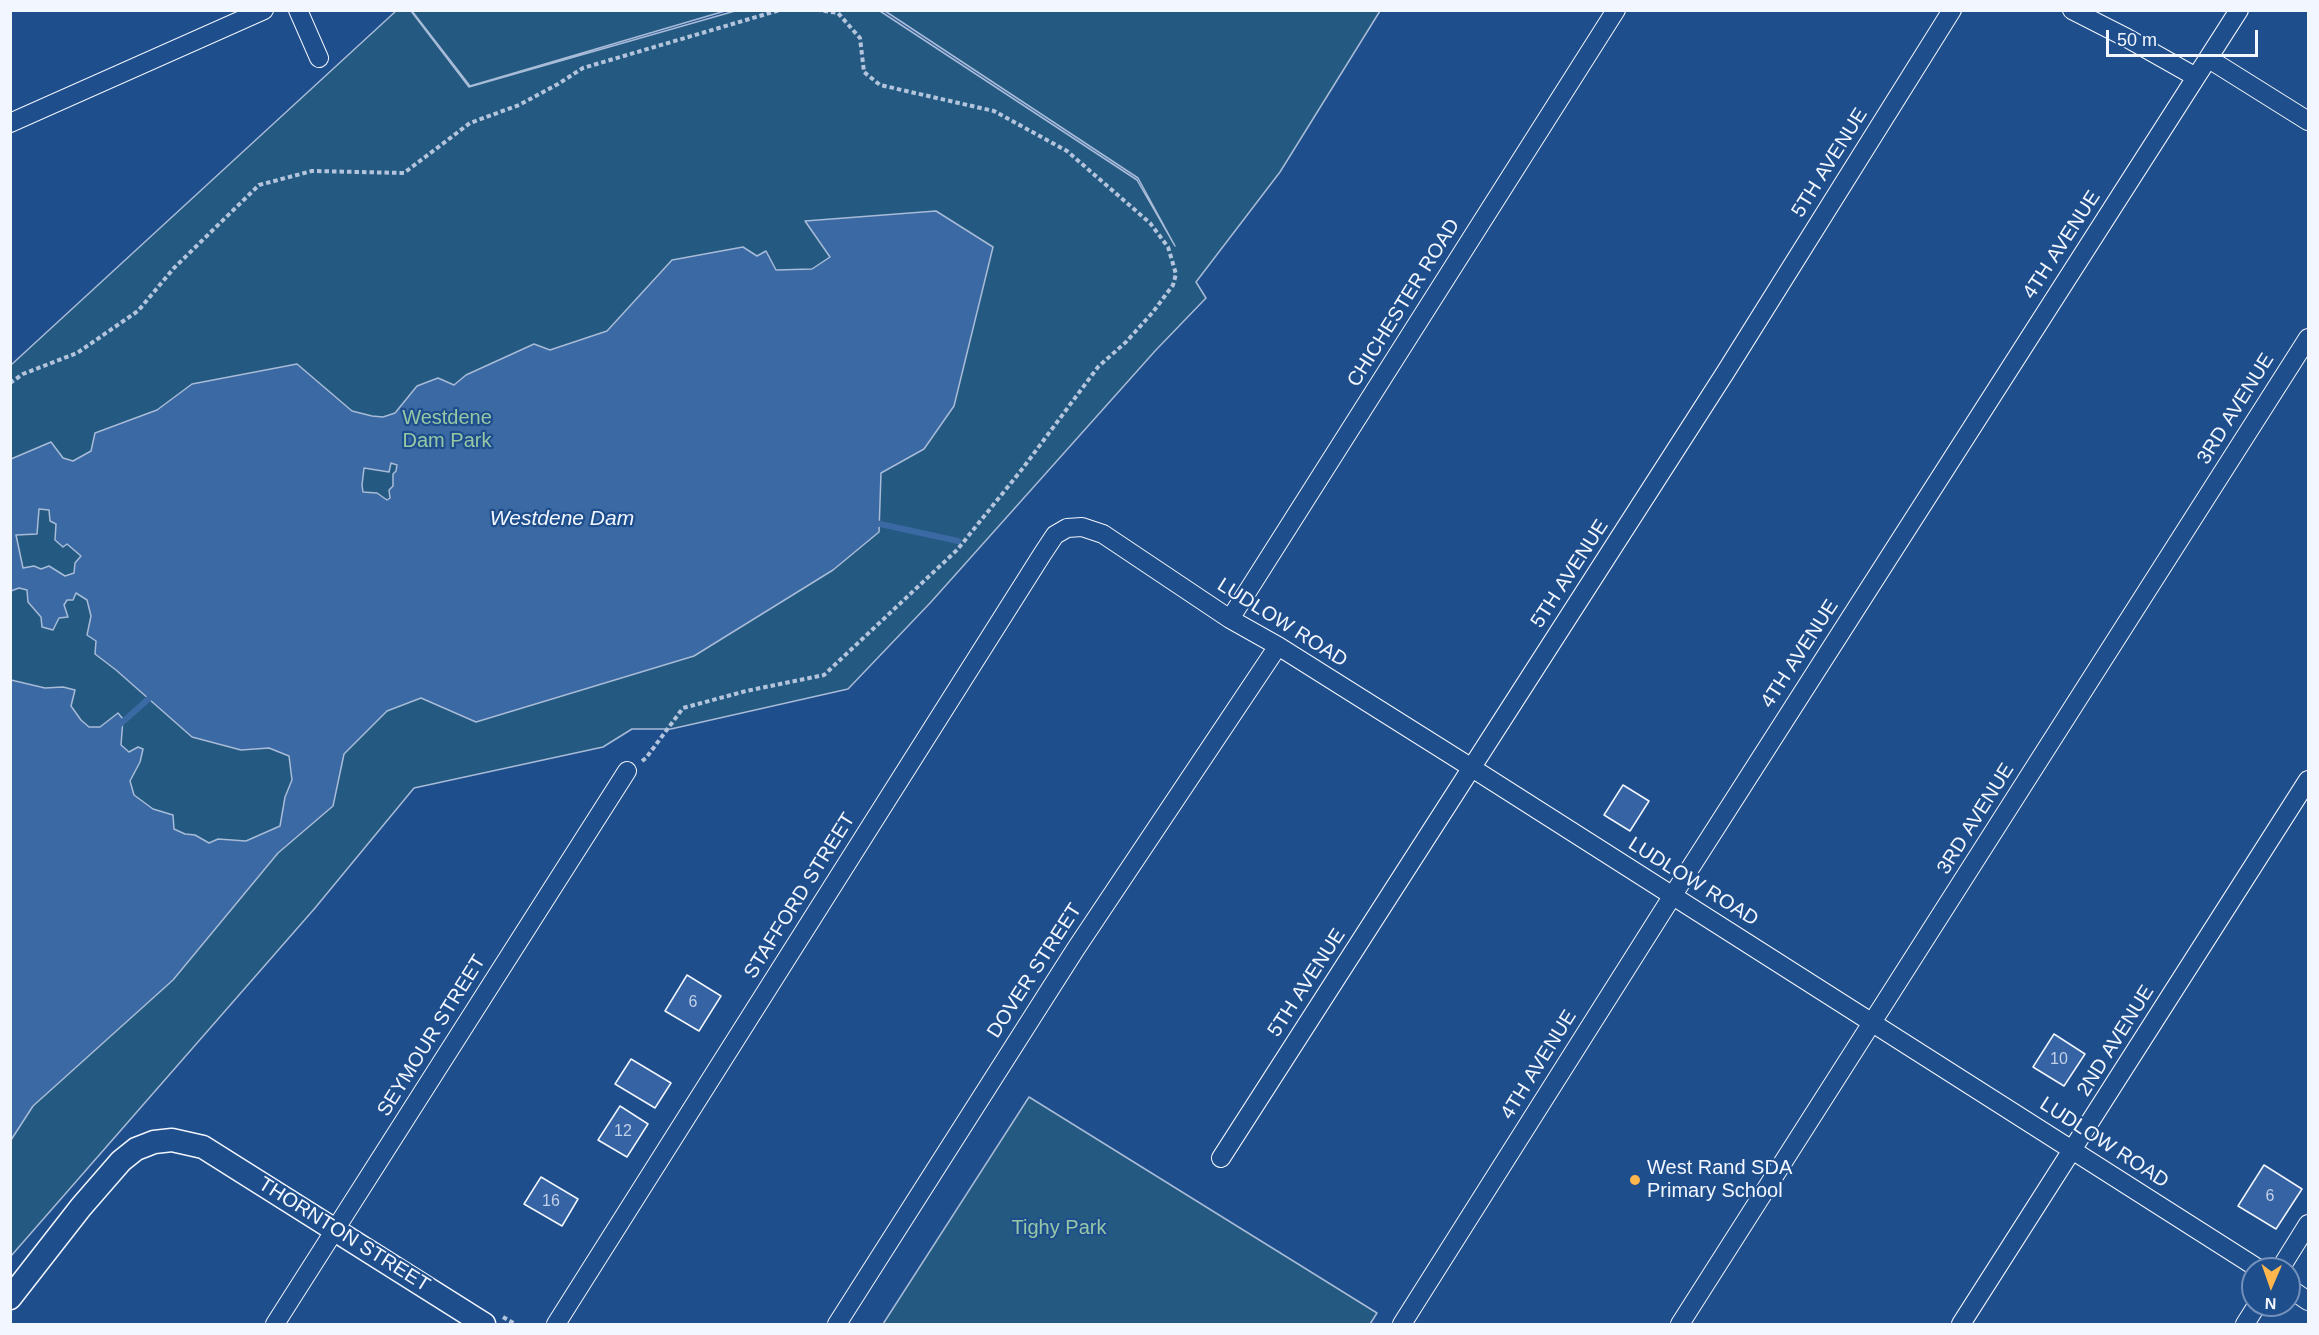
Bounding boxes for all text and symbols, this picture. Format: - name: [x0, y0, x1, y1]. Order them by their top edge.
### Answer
- scale bar: [2109, 18, 2260, 56]
- text: 50 m: [2117, 30, 2157, 50]
- street label: 5TH AVENUE: [1787, 104, 1873, 222]
- street label: 4TH AVENUE: [2018, 186, 2106, 304]
- street label: CHICHESTER ROAD: [1343, 215, 1465, 391]
- street label: 3RD AVENUE: [2192, 349, 2280, 469]
- park label: Westdene Dam Park: [402, 406, 492, 453]
- water label: Westdene Dam: [490, 506, 634, 532]
- street label: 5TH AVENUE: [1526, 515, 1614, 633]
- street label: LUDLOW ROAD: [1213, 573, 1351, 673]
- street label: 4TH AVENUE: [1756, 595, 1844, 713]
- street label: 3RD AVENUE: [1932, 759, 2020, 879]
- street label: STAFFORD STREET: [739, 809, 861, 983]
- street label: LUDLOW ROAD: [1624, 832, 1762, 932]
- street label: DOVER STREET: [983, 899, 1087, 1043]
- street label: 5TH AVENUE: [1263, 924, 1351, 1042]
- street label: SEYMOUR STREET: [373, 951, 491, 1121]
- street label: 2ND AVENUE: [2072, 981, 2160, 1101]
- house number: 6: [689, 993, 697, 1013]
- street label: 4TH AVENUE: [1496, 1006, 1582, 1124]
- house number: 10: [2050, 1050, 2068, 1070]
- street label: LUDLOW ROAD: [2035, 1092, 2173, 1194]
- house number: 12: [614, 1122, 632, 1142]
- place label: West Rand SDA Primary School: [1647, 1156, 1792, 1203]
- street label: THORNTON STREET: [254, 1173, 434, 1297]
- marker: West Rand SDA Primary School: [1628, 1173, 1642, 1187]
- house number: 6: [2266, 1187, 2274, 1207]
- house number: 16: [542, 1192, 560, 1212]
- park label: Tighy Park: [1012, 1216, 1106, 1240]
- north arrow: [2241, 1257, 2301, 1317]
- text: N: [2264, 1295, 2276, 1312]

